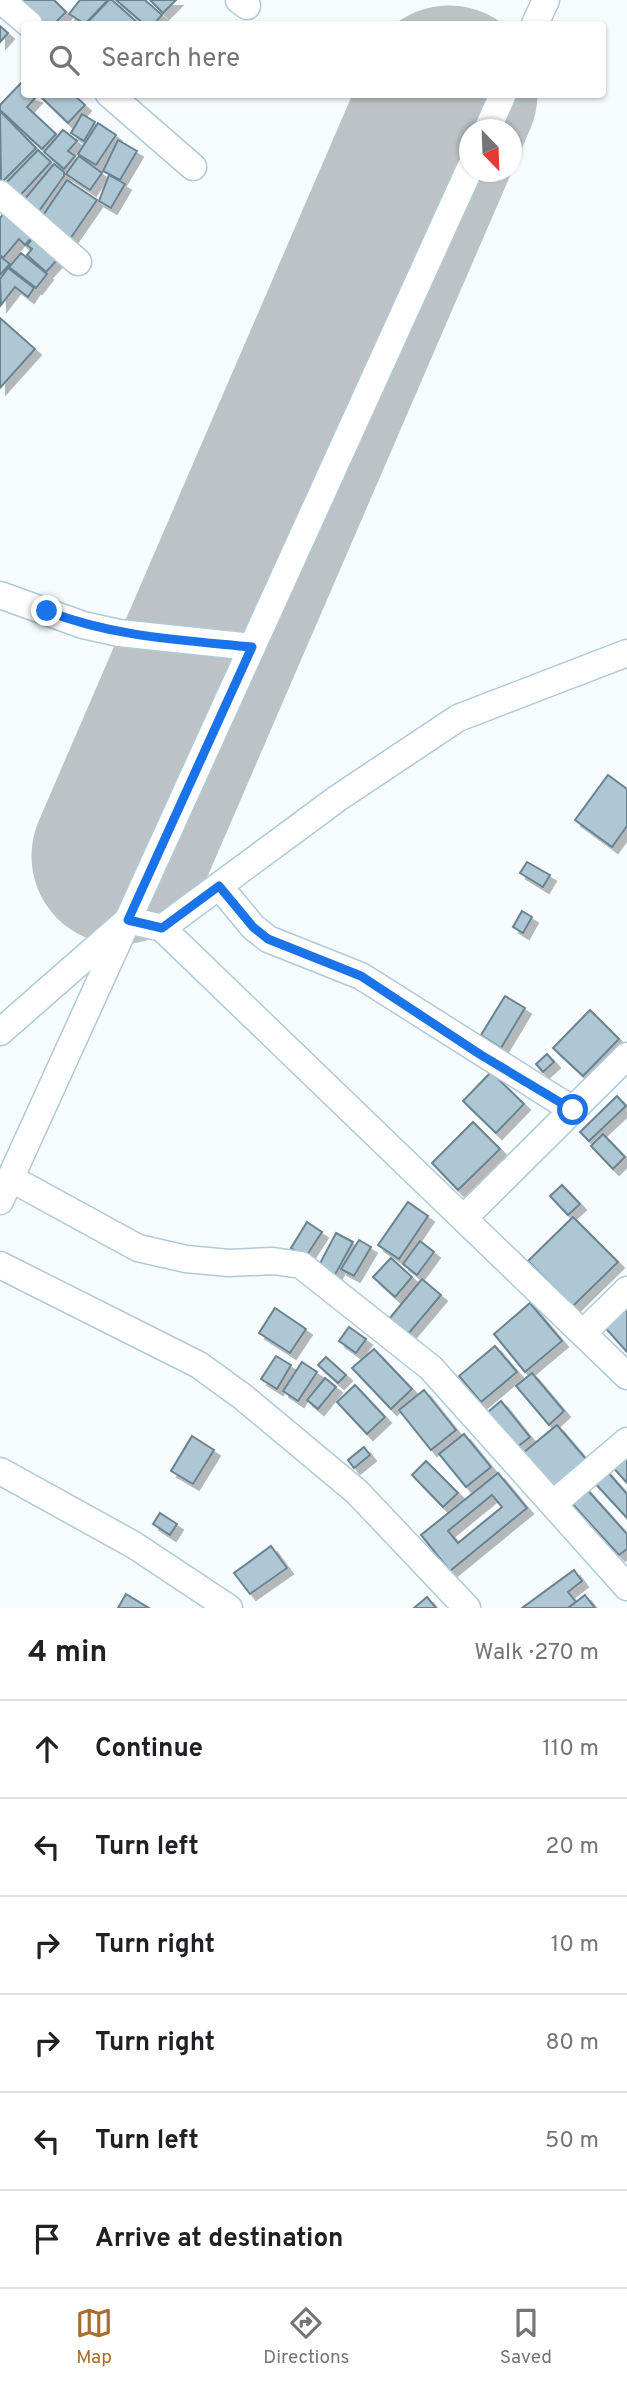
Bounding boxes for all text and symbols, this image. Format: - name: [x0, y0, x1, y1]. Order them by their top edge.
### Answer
- search box: [21, 21, 606, 98]
- icon: search: [45, 41, 83, 79]
- text: Search here: [101, 43, 240, 76]
- north arrow: [459, 119, 522, 182]
- route end: [31, 595, 62, 626]
- route start: [557, 1094, 588, 1125]
- text: 4 min: [28, 1635, 107, 1672]
- text: Walk · 270 m: [474, 1639, 599, 1668]
- icon: ahead: [28, 1730, 66, 1768]
- text: Continue: [95, 1733, 203, 1766]
- text: 110 m: [542, 1735, 599, 1764]
- icon: left: [28, 1828, 66, 1866]
- text: Turn left: [95, 1831, 199, 1864]
- text: 20 m: [545, 1833, 599, 1862]
- icon: right: [28, 1926, 66, 1964]
- text: Turn right: [95, 1929, 215, 1962]
- text: 10 m: [551, 1931, 599, 1960]
- icon: right: [28, 2024, 66, 2062]
- text: Turn right: [95, 2027, 215, 2060]
- text: 80 m: [546, 2029, 599, 2058]
- icon: left: [28, 2122, 66, 2160]
- text: Turn left: [95, 2125, 199, 2158]
- text: 50 m: [545, 2127, 599, 2156]
- icon: arrive: [28, 2220, 66, 2258]
- text: Arrive at destination: [95, 2223, 343, 2256]
- tab: Map: [75, 2304, 113, 2370]
- tab: Directions: [263, 2304, 350, 2370]
- tab: Saved: [500, 2304, 552, 2370]

